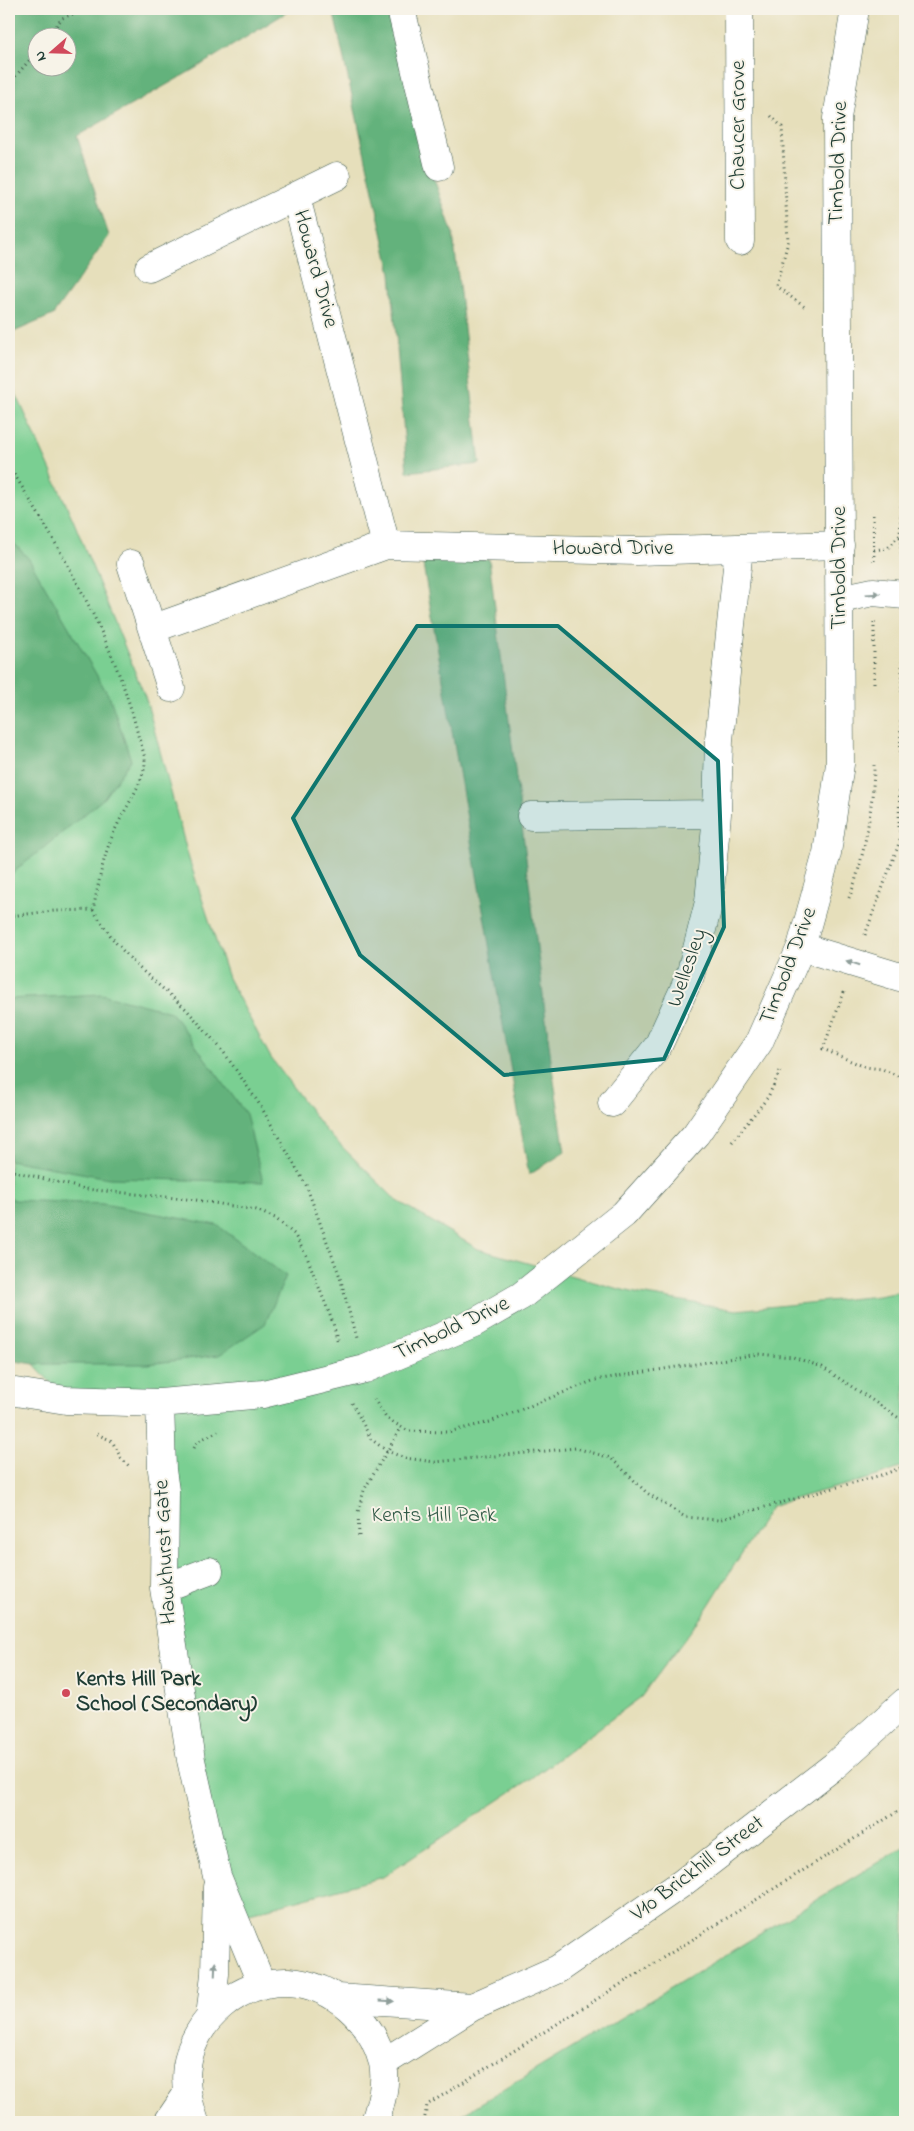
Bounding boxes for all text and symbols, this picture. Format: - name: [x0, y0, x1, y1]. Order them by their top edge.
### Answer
- north arrow: [28, 28, 78, 78]
- text: N: [30, 48, 53, 64]
- street label: Chaucer Grove: [723, 60, 755, 190]
- street label: Timbold Drive: [821, 101, 857, 225]
- street label: Howard Drive: [284, 206, 346, 332]
- street label: Timbold Drive: [824, 506, 856, 630]
- street label: Howard Drive: [552, 533, 674, 565]
- one-way arrow: [865, 590, 881, 598]
- street label: Timbold Drive: [752, 902, 826, 1029]
- street label: Wellesley: [660, 924, 717, 1012]
- one-way arrow: [846, 959, 861, 967]
- street label: Timbold Drive: [389, 1288, 515, 1370]
- street label: Hawkhurst Gate: [146, 1479, 186, 1625]
- park label: Kents Hill Park: [372, 1500, 497, 1532]
- place label: Kents Hill Park School (Secondary): [76, 1664, 257, 1722]
- marker: Kents Hill Park School (Secondary): [60, 1687, 72, 1699]
- street label: V10 Brickhill Street: [624, 1808, 772, 1931]
- one-way arrow: [211, 1960, 219, 1976]
- one-way arrow: [379, 1998, 395, 2006]

